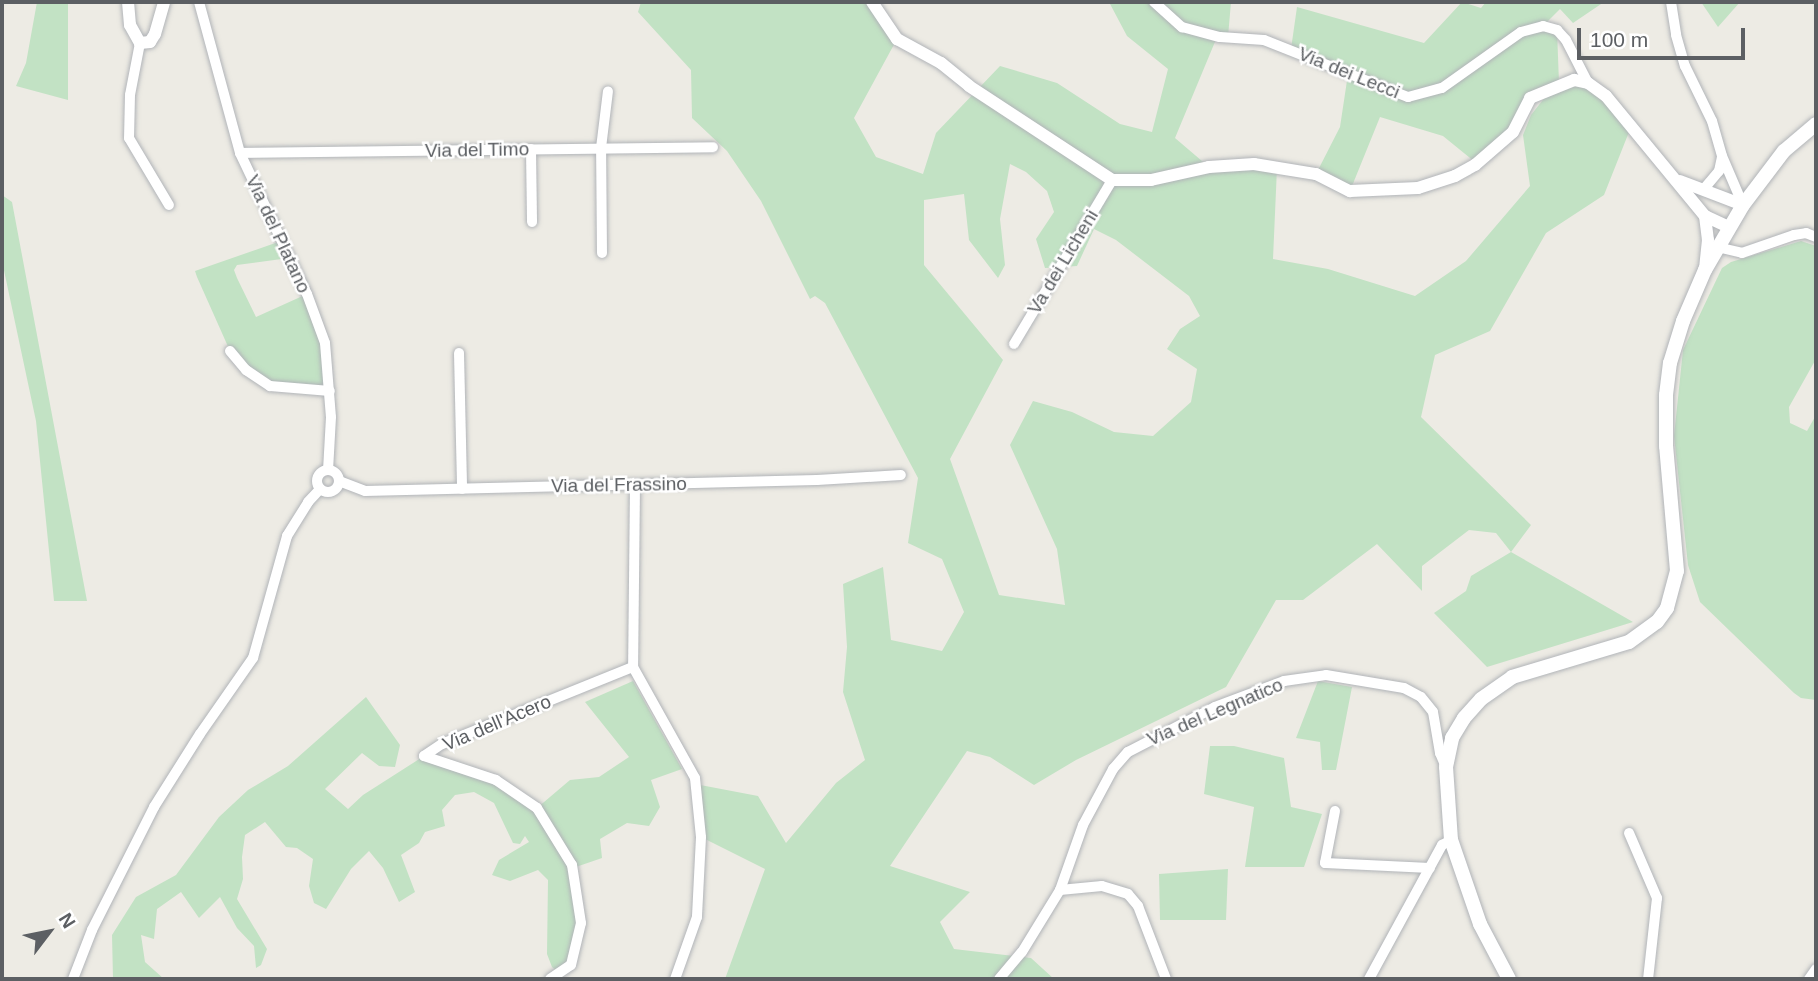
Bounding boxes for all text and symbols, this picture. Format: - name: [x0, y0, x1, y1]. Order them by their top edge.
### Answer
- scale bar: [1580, 14, 1748, 58]
- text: 100 m: [1590, 28, 1648, 51]
- street label: Via dei Lecci: [1295, 42, 1403, 104]
- street label: Via del Timo: [425, 138, 529, 162]
- street label: Via del Platano: [241, 171, 315, 297]
- street label: Va dei Licheni: [1023, 206, 1103, 318]
- street label: Via del Frassino: [551, 472, 687, 498]
- street label: Via del Legnatico: [1144, 673, 1286, 751]
- street label: Via dell'Acero: [440, 690, 554, 756]
- north arrow: [14, 897, 84, 967]
- text: N: [55, 909, 80, 932]

